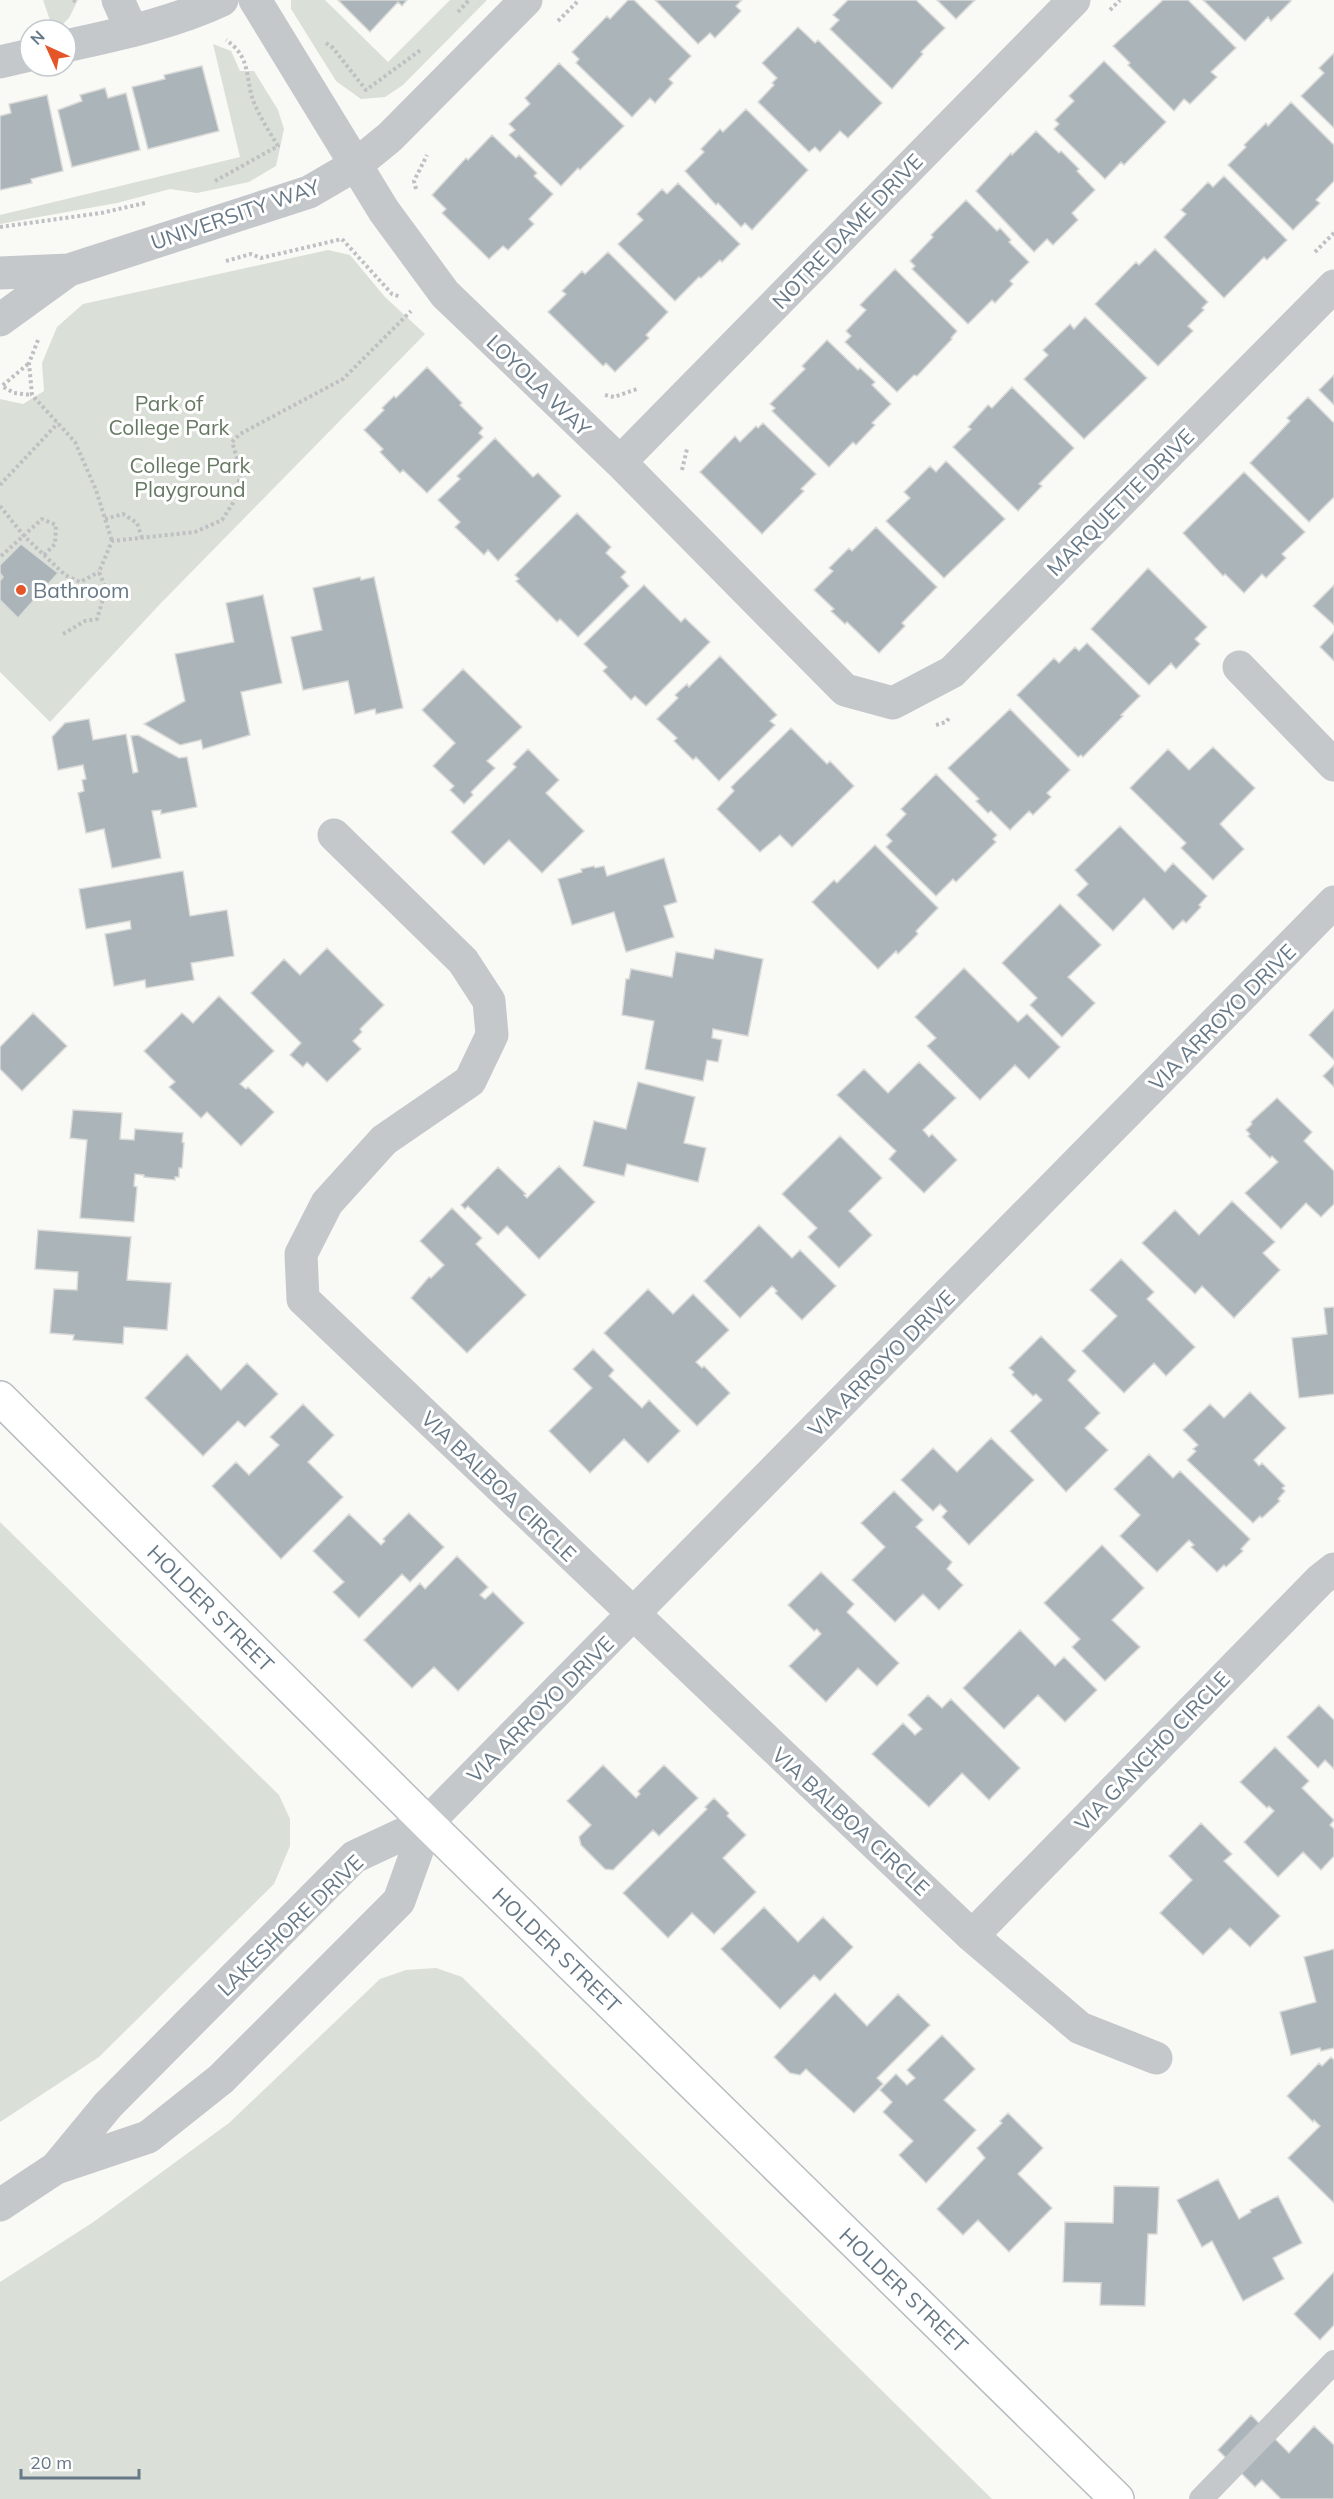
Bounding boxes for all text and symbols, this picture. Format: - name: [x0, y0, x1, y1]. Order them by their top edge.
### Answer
- north arrow: [18, 18, 78, 78]
- text: N: [26, 26, 49, 49]
- street label: NOTRE DAME DRIVE: [766, 148, 928, 314]
- street label: UNIVERSITY WAY: [147, 173, 323, 255]
- street label: LOYOLA WAY: [481, 329, 597, 441]
- park label: Park of College Park: [109, 390, 230, 440]
- street label: MARQUETTE DRIVE: [1041, 423, 1199, 581]
- park label: College Park Playground: [130, 452, 251, 502]
- place label: Bathroom: [33, 577, 129, 603]
- marker: Bathroom: [14, 583, 28, 597]
- street label: VIA ARROYO DRIVE: [1143, 938, 1301, 1096]
- street label: VIA ARROYO DRIVE: [802, 1284, 960, 1442]
- street label: VIA BALBOA CIRCLE: [416, 1405, 582, 1567]
- street label: HOLDER STREET: [142, 1539, 280, 1677]
- street label: VIA ARROYO DRIVE: [461, 1630, 619, 1788]
- street label: VIA GANCHO CIRCLE: [1069, 1666, 1235, 1836]
- street label: VIA BALBOA CIRCLE: [767, 1741, 935, 1901]
- street label: LAKESHORE DRIVE: [212, 1849, 368, 2001]
- street label: HOLDER STREET: [487, 1882, 627, 2018]
- street label: HOLDER STREET: [834, 2222, 974, 2358]
- scale bar: [21, 2442, 140, 2480]
- text: 20 m: [30, 2451, 72, 2474]

